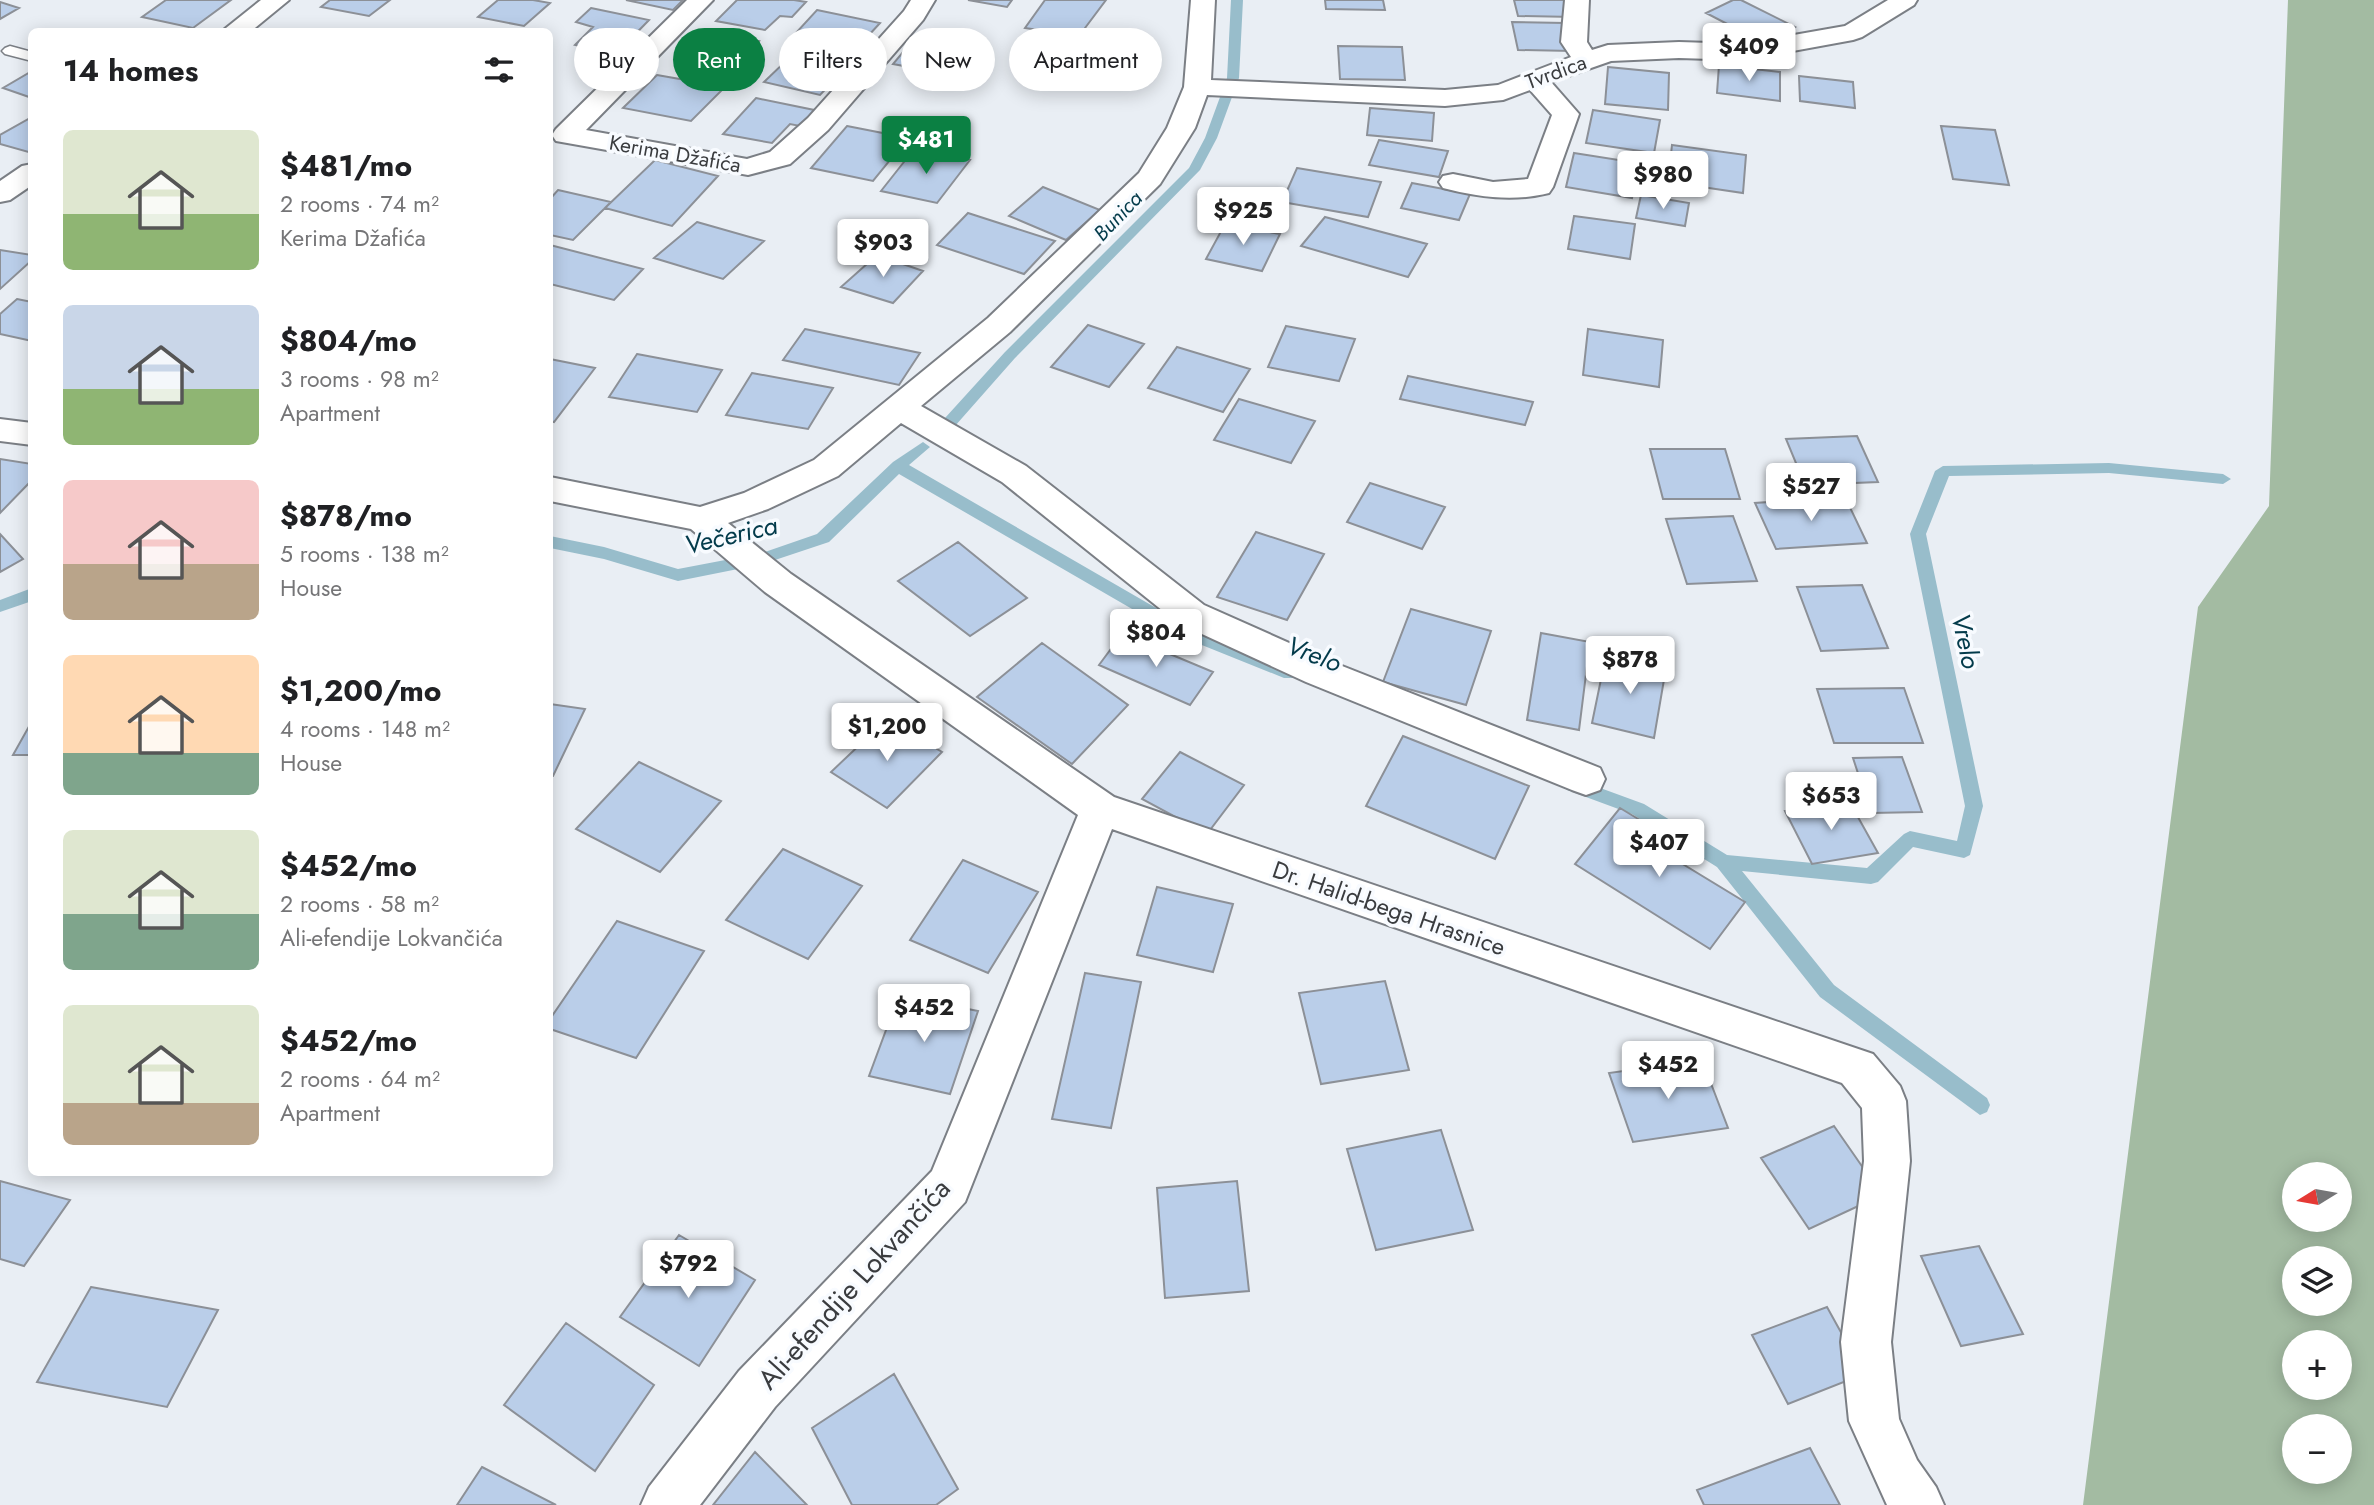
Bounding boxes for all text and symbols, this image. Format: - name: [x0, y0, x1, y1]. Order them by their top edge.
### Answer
- pin: $409: [1708, 24, 1790, 83]
- chip: Buy: [574, 28, 659, 91]
- chip: Rent: [673, 28, 765, 91]
- chip: Filters: [779, 28, 887, 91]
- chip: New: [901, 28, 995, 91]
- chip: Apartment: [1009, 28, 1162, 91]
- text: $409: [1719, 29, 1779, 63]
- street label: Tvrdica: [1521, 47, 1591, 97]
- text: 14 homes: [63, 49, 198, 92]
- icon: filters: [480, 51, 518, 89]
- pin: $481: [885, 116, 967, 176]
- text: $481: [898, 122, 954, 156]
- street label: Kerima Džafića: [607, 128, 743, 180]
- text: $481/mo: [280, 144, 412, 187]
- pin: $980: [1622, 152, 1704, 211]
- text: $980: [1633, 157, 1693, 191]
- icon: home: [119, 158, 203, 242]
- water label: Bunica: [1087, 184, 1150, 248]
- text: 2 rooms · 74 m²: [280, 187, 439, 221]
- pin: $925: [1202, 188, 1284, 247]
- text: $925: [1213, 193, 1273, 227]
- pin: $903: [842, 219, 924, 279]
- text: Kerima Džafića: [280, 221, 426, 255]
- text: $903: [853, 225, 913, 259]
- text: $804/mo: [280, 319, 417, 362]
- icon: home: [119, 333, 203, 417]
- text: 3 rooms · 98 m²: [280, 362, 439, 396]
- text: Apartment: [280, 396, 380, 430]
- pin: $527: [1770, 463, 1852, 523]
- text: $527: [1782, 469, 1840, 503]
- text: $878/mo: [280, 494, 412, 537]
- water label: Večerica: [681, 506, 782, 564]
- icon: home: [119, 508, 203, 592]
- text: 5 rooms · 138 m²: [280, 537, 449, 571]
- text: House: [280, 571, 342, 605]
- pin: $804: [1115, 610, 1197, 669]
- water label: Vrelo: [1942, 610, 1990, 672]
- text: $804: [1126, 615, 1186, 649]
- water label: Vrelo: [1281, 626, 1347, 682]
- pin: $878: [1589, 636, 1671, 696]
- text: $878: [1602, 642, 1658, 676]
- text: $1,200/mo: [280, 669, 442, 712]
- icon: home: [119, 683, 203, 767]
- pin: $1,200: [830, 704, 944, 763]
- text: $1,200: [847, 709, 927, 743]
- text: 4 rooms · 148 m²: [280, 712, 450, 746]
- text: House: [280, 746, 342, 780]
- pin: $653: [1790, 772, 1872, 832]
- text: $653: [1802, 778, 1860, 812]
- pin: $407: [1618, 820, 1700, 879]
- text: $407: [1629, 825, 1689, 859]
- text: $452/mo: [280, 844, 417, 887]
- street label: Dr. Halid-bega Hrasnice: [1268, 852, 1510, 964]
- icon: home: [119, 858, 203, 942]
- text: 2 rooms · 58 m²: [280, 887, 439, 921]
- text: Ali-efendije Lokvančića: [280, 921, 503, 955]
- pin: $452: [883, 984, 965, 1044]
- text: $452: [894, 990, 954, 1024]
- text: $452/mo: [280, 1019, 417, 1062]
- icon: home: [119, 1033, 203, 1117]
- pin: $452: [1627, 1042, 1709, 1101]
- text: $452: [1638, 1047, 1698, 1081]
- text: 2 rooms · 64 m²: [280, 1062, 440, 1096]
- text: Apartment: [280, 1096, 380, 1130]
- north arrow: [2282, 1162, 2352, 1232]
- map controls: [2282, 1162, 2352, 1484]
- street label: Ali-efendije Lokvančića: [748, 1169, 960, 1399]
- pin: $792: [647, 1240, 729, 1300]
- text: $792: [659, 1246, 717, 1280]
- button: layers: [2282, 1246, 2352, 1316]
- button: +: [2282, 1330, 2352, 1400]
- button: −: [2282, 1414, 2352, 1484]

